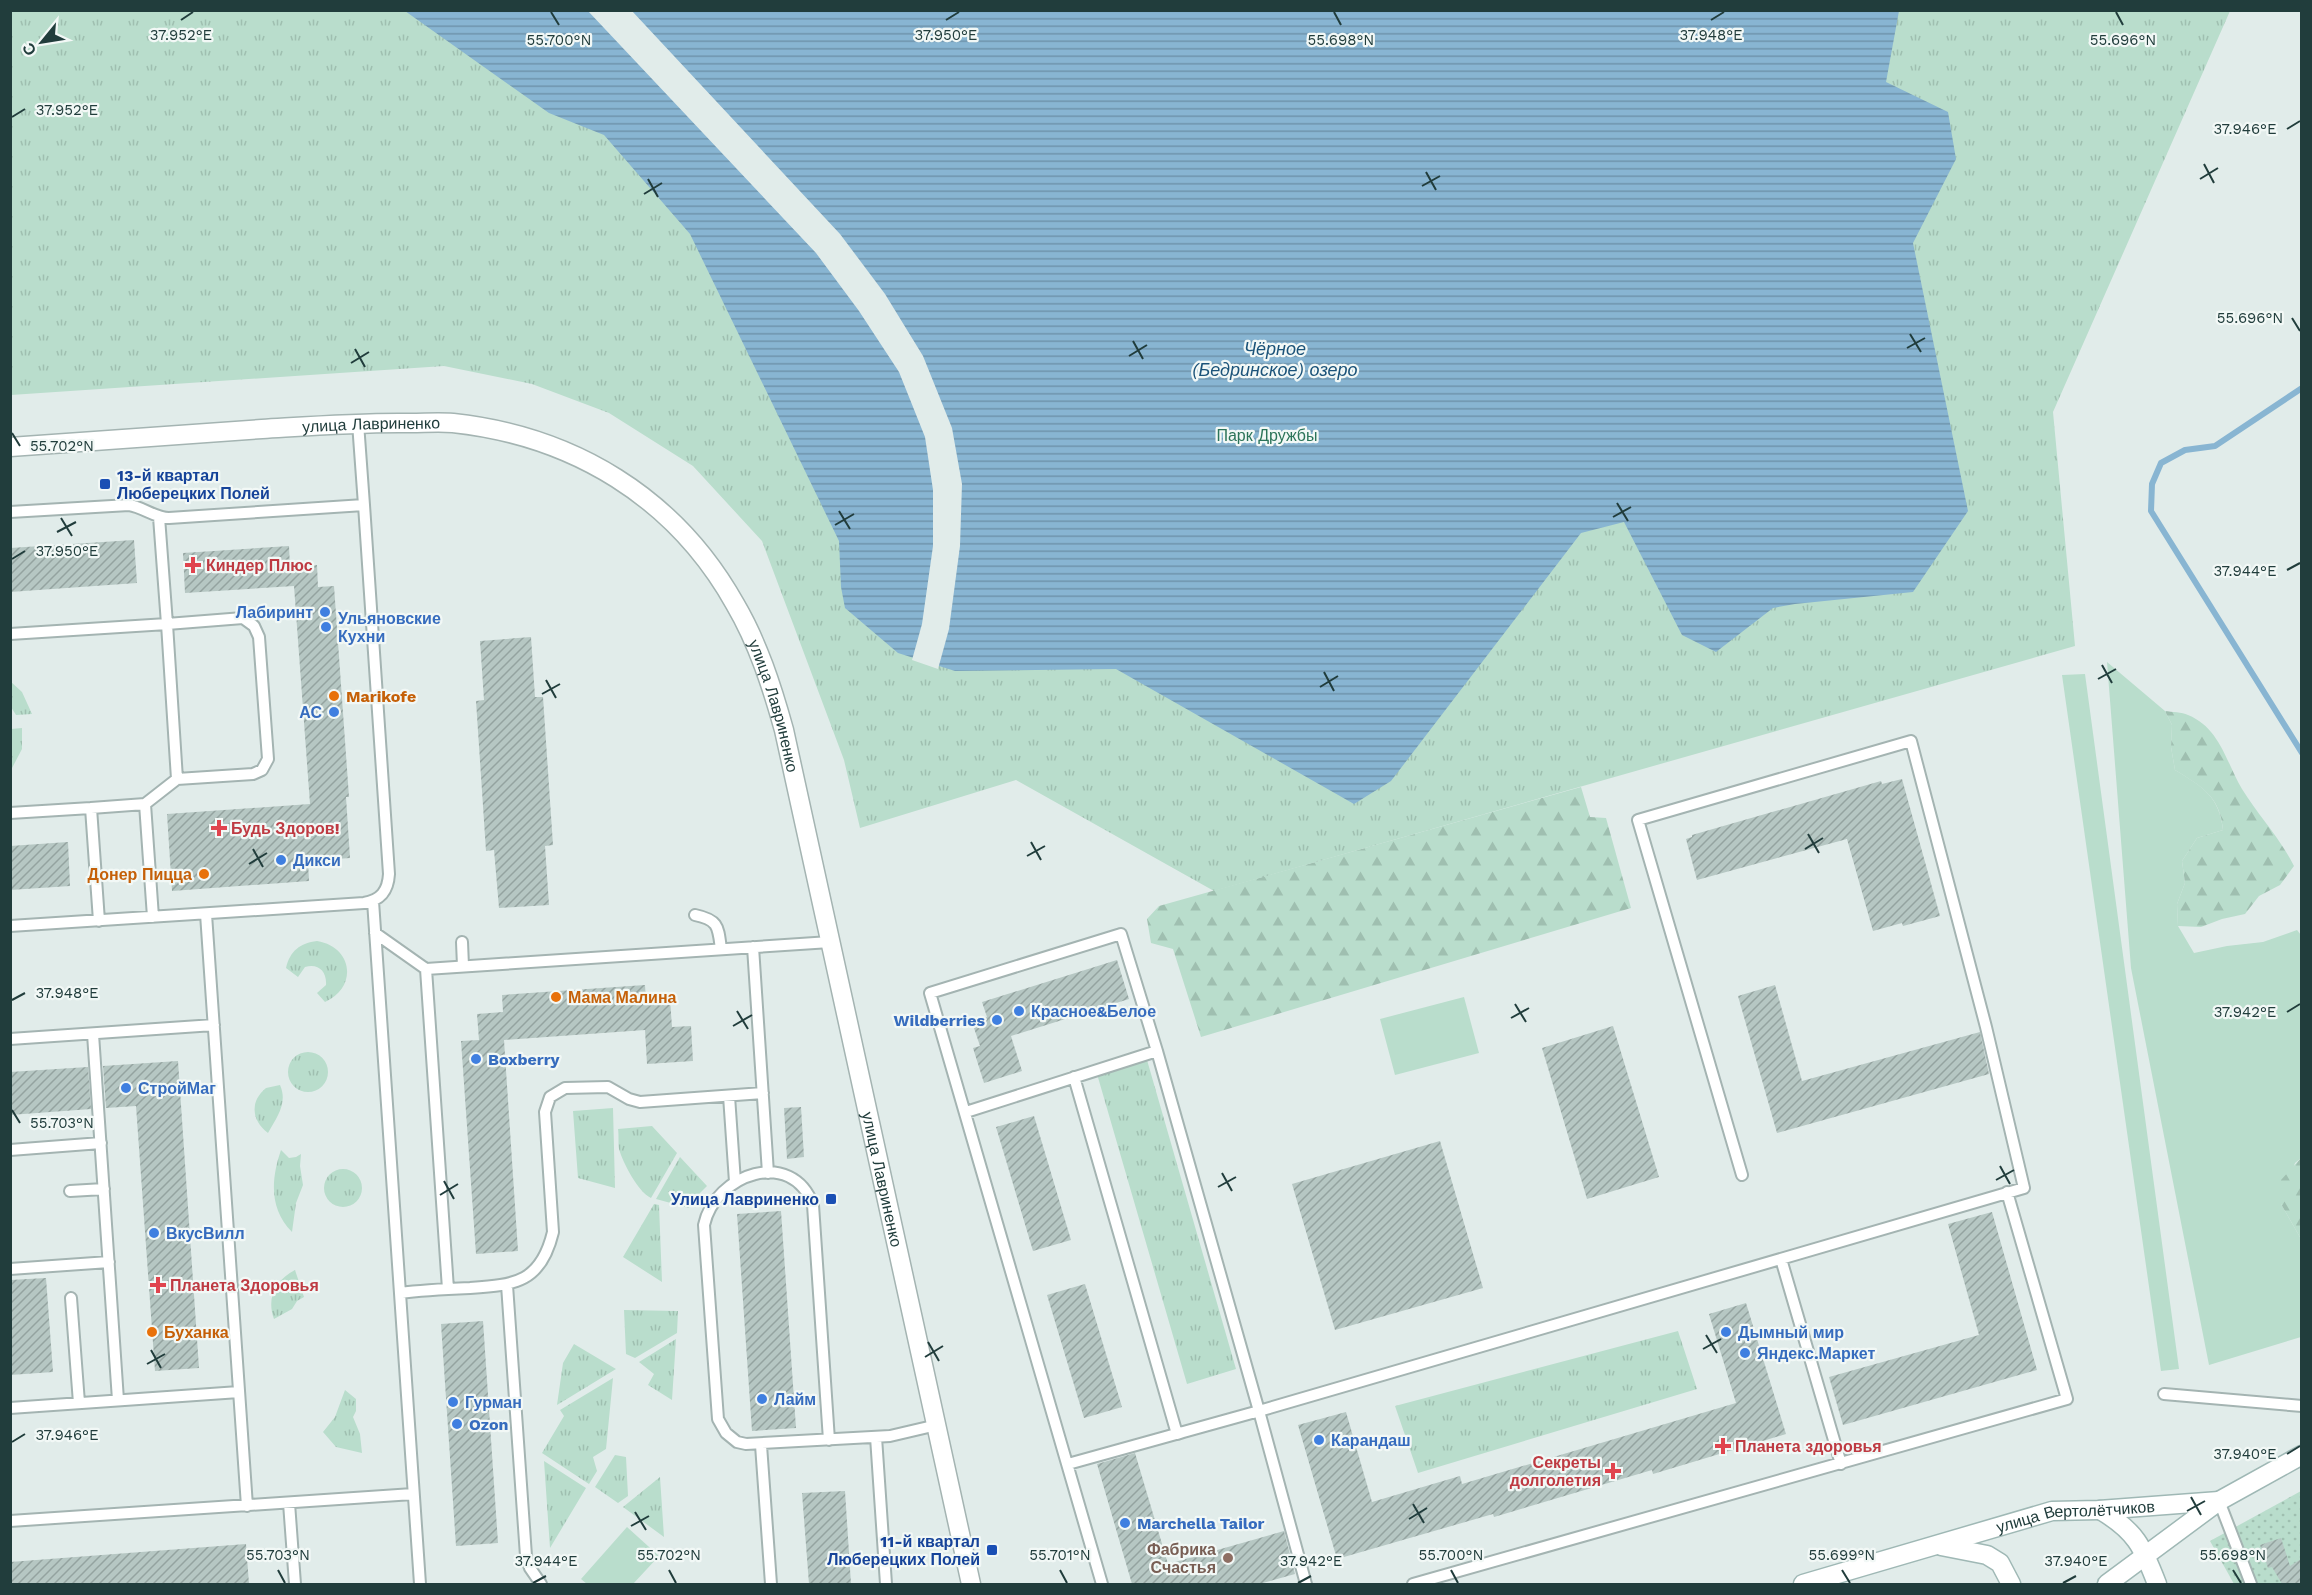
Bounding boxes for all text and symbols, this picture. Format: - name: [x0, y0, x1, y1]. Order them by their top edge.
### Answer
- north arrow: [12, 12, 72, 72]
- text: 37.952°E: [150, 26, 212, 44]
- text: 37.950°E: [915, 26, 977, 44]
- text: 37.948°E: [1679, 26, 1743, 44]
- text: 55.700°N: [527, 31, 591, 49]
- text: 55.698°N: [1308, 31, 1374, 49]
- text: 55.696°N: [2090, 31, 2156, 49]
- text: С: [18, 39, 41, 59]
- text: 37.952°E: [36, 101, 98, 119]
- text: 37.946°E: [2213, 120, 2277, 138]
- text: 55.696°N: [2217, 309, 2283, 327]
- water label: Чёрное (Бедринское) озеро: [1192, 338, 1358, 380]
- street label: улица Лавриненко: [302, 414, 440, 436]
- park label: Парк Дружбы: [1216, 426, 1318, 445]
- text: 55.702°N: [30, 437, 94, 455]
- place label: 13-й квартал Люберецких Полей: [117, 466, 270, 503]
- marker: 13-й квартал Люберецких Полей: [98, 477, 112, 491]
- text: 37.950°E: [36, 542, 98, 560]
- marker: Киндер Плюс: [184, 556, 202, 574]
- place label: Киндер Плюс: [206, 556, 313, 575]
- text: 37.944°E: [2213, 562, 2277, 580]
- place label: Лабиринт: [236, 603, 313, 622]
- marker: Лабиринт: [318, 605, 332, 619]
- place label: Ульяновские Кухни: [338, 609, 441, 646]
- marker: Ульяновские Кухни: [319, 620, 333, 634]
- street label: улица Лавриненко: [744, 637, 802, 774]
- place label: Marikofe: [346, 687, 416, 706]
- marker: Marikofe: [327, 689, 341, 703]
- place label: АС: [299, 703, 322, 722]
- marker: АС: [327, 705, 341, 719]
- place label: Будь Здоров!: [231, 819, 340, 838]
- marker: Будь Здоров!: [212, 821, 226, 835]
- place label: Дикси: [293, 851, 341, 870]
- marker: Дикси: [274, 853, 288, 867]
- place label: Донер Пицца: [88, 865, 192, 884]
- marker: Донер Пицца: [197, 867, 211, 881]
- text: 37.948°E: [35, 984, 99, 1002]
- place label: Мама Малина: [568, 988, 677, 1007]
- marker: Мама Малина: [549, 990, 563, 1004]
- place label: Красное&Белое: [1031, 1002, 1156, 1021]
- text: 37.942°E: [2214, 1003, 2276, 1021]
- marker: Красное&Белое: [1012, 1004, 1026, 1018]
- place label: Wildberries: [894, 1011, 985, 1030]
- marker: Wildberries: [990, 1013, 1004, 1027]
- place label: Boxberry: [488, 1050, 561, 1069]
- marker: Boxberry: [469, 1052, 483, 1066]
- place label: СтройМаг: [138, 1079, 216, 1098]
- marker: СтройМаг: [119, 1081, 133, 1095]
- street label: улица Лавриненко: [858, 1110, 906, 1249]
- text: 55.703°N: [30, 1114, 94, 1132]
- place label: Улица Лавриненко: [671, 1190, 819, 1209]
- marker: Улица Лавриненко: [824, 1192, 838, 1206]
- place label: ВкусВилл: [166, 1224, 245, 1243]
- marker: ВкусВилл: [147, 1226, 161, 1240]
- place label: Планета Здоровья: [170, 1276, 319, 1295]
- marker: Планета Здоровья: [151, 1278, 165, 1292]
- place label: Буханка: [164, 1323, 229, 1342]
- place label: Дымный мир: [1738, 1323, 1844, 1342]
- marker: Буханка: [145, 1325, 159, 1339]
- marker: Дымный мир: [1719, 1325, 1733, 1339]
- place label: Яндекс.Маркет: [1757, 1344, 1875, 1363]
- marker: Яндекс.Маркет: [1738, 1346, 1752, 1360]
- place label: Лайм: [774, 1390, 816, 1409]
- marker: Лайм: [755, 1392, 769, 1406]
- place label: Гурман: [465, 1393, 522, 1412]
- marker: Гурман: [446, 1395, 460, 1409]
- place label: Ozon: [469, 1415, 508, 1434]
- marker: Ozon: [450, 1417, 464, 1431]
- text: 37.946°E: [35, 1426, 99, 1444]
- place label: Карандаш: [1331, 1431, 1411, 1450]
- marker: Карандаш: [1312, 1433, 1326, 1447]
- place label: Планета здоровья: [1735, 1437, 1882, 1456]
- marker: Планета здоровья: [1716, 1439, 1730, 1453]
- text: 37.940°E: [2213, 1445, 2277, 1463]
- place label: Секреты долголетия: [1510, 1453, 1601, 1490]
- marker: Секреты долголетия: [1606, 1464, 1620, 1478]
- street label: улица Вертолётчиков: [1994, 1497, 2155, 1537]
- place label: Marchella Tailor: [1137, 1514, 1265, 1533]
- marker: Marchella Tailor: [1118, 1516, 1132, 1530]
- place label: 11-й квартал Люберецких Полей: [827, 1532, 980, 1569]
- place label: Фабрика Счастья: [1147, 1540, 1216, 1577]
- marker: 11-й квартал Люберецких Полей: [985, 1543, 999, 1557]
- text: 55.703°N: [246, 1546, 310, 1564]
- text: 55.702°N: [637, 1546, 701, 1564]
- text: 55.701°N: [1029, 1546, 1091, 1564]
- text: 55.700°N: [1419, 1546, 1483, 1564]
- text: 55.699°N: [1809, 1546, 1875, 1564]
- text: 55.698°N: [2200, 1546, 2266, 1564]
- marker: Фабрика Счастья: [1221, 1551, 1235, 1565]
- text: 37.944°E: [514, 1552, 578, 1570]
- text: 37.942°E: [1280, 1552, 1342, 1570]
- text: 37.940°E: [2044, 1552, 2108, 1570]

